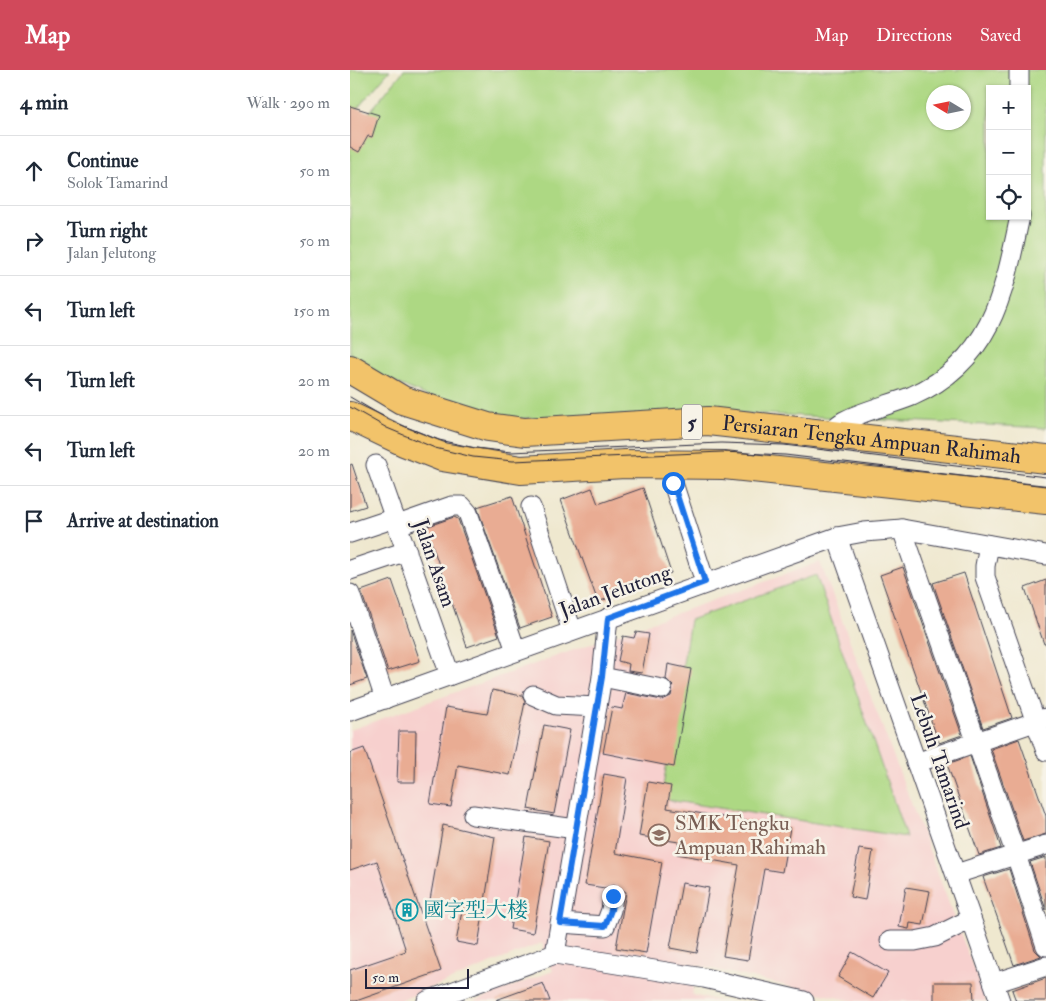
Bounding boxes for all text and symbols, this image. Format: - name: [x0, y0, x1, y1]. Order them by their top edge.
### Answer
- text: Map: [25, 20, 70, 51]
- text: Map: [815, 24, 848, 47]
- text: Directions: [876, 24, 952, 47]
- text: Saved: [980, 24, 1021, 47]
- north arrow: [926, 85, 971, 130]
- map controls: [986, 85, 1031, 220]
- button: +: [986, 85, 1031, 130]
- text: 4 min: [20, 89, 68, 116]
- text: Walk · 290 m: [247, 93, 330, 113]
- button: −: [986, 130, 1031, 175]
- text: Continue: [67, 149, 138, 173]
- icon: ahead: [20, 157, 48, 185]
- text: 50 m: [299, 161, 330, 181]
- text: Solok Tamarind: [67, 173, 168, 193]
- button: locate: [986, 175, 1031, 220]
- text: Turn right: [67, 219, 147, 243]
- icon: right: [20, 227, 48, 255]
- text: 50 m: [299, 231, 330, 251]
- text: Jalan Jelutong: [67, 243, 156, 263]
- icon: left: [20, 297, 48, 325]
- text: Turn left: [67, 299, 135, 323]
- text: 150 m: [293, 301, 330, 321]
- icon: left: [20, 367, 48, 395]
- text: Turn left: [67, 369, 135, 393]
- text: 20 m: [298, 371, 330, 391]
- road number: 5: [682, 404, 702, 440]
- street label: Persiaran Tengku Ampuan Rahimah: [721, 410, 1023, 470]
- icon: left: [20, 437, 48, 465]
- text: Turn left: [67, 439, 135, 463]
- text: 20 m: [298, 441, 330, 461]
- route start: [662, 472, 685, 495]
- icon: arrive: [20, 507, 48, 535]
- text: Arrive at destination: [67, 509, 219, 533]
- street label: Jalan Asam: [407, 515, 462, 611]
- street label: Jalan Jelutong: [555, 559, 675, 625]
- street label: Lebuh Tamarind: [904, 690, 976, 833]
- place label: SMK Tengku Ampuan Rahimah: [674, 810, 826, 861]
- school or university icon: SMK Tengku Ampuan Rahimah: [647, 823, 671, 847]
- route end: [602, 885, 625, 908]
- place label: 國字型大楼: [423, 897, 528, 924]
- building icon: 國字型大楼: [395, 898, 419, 922]
- scale bar: [365, 966, 469, 989]
- text: 50 m: [372, 969, 399, 986]

